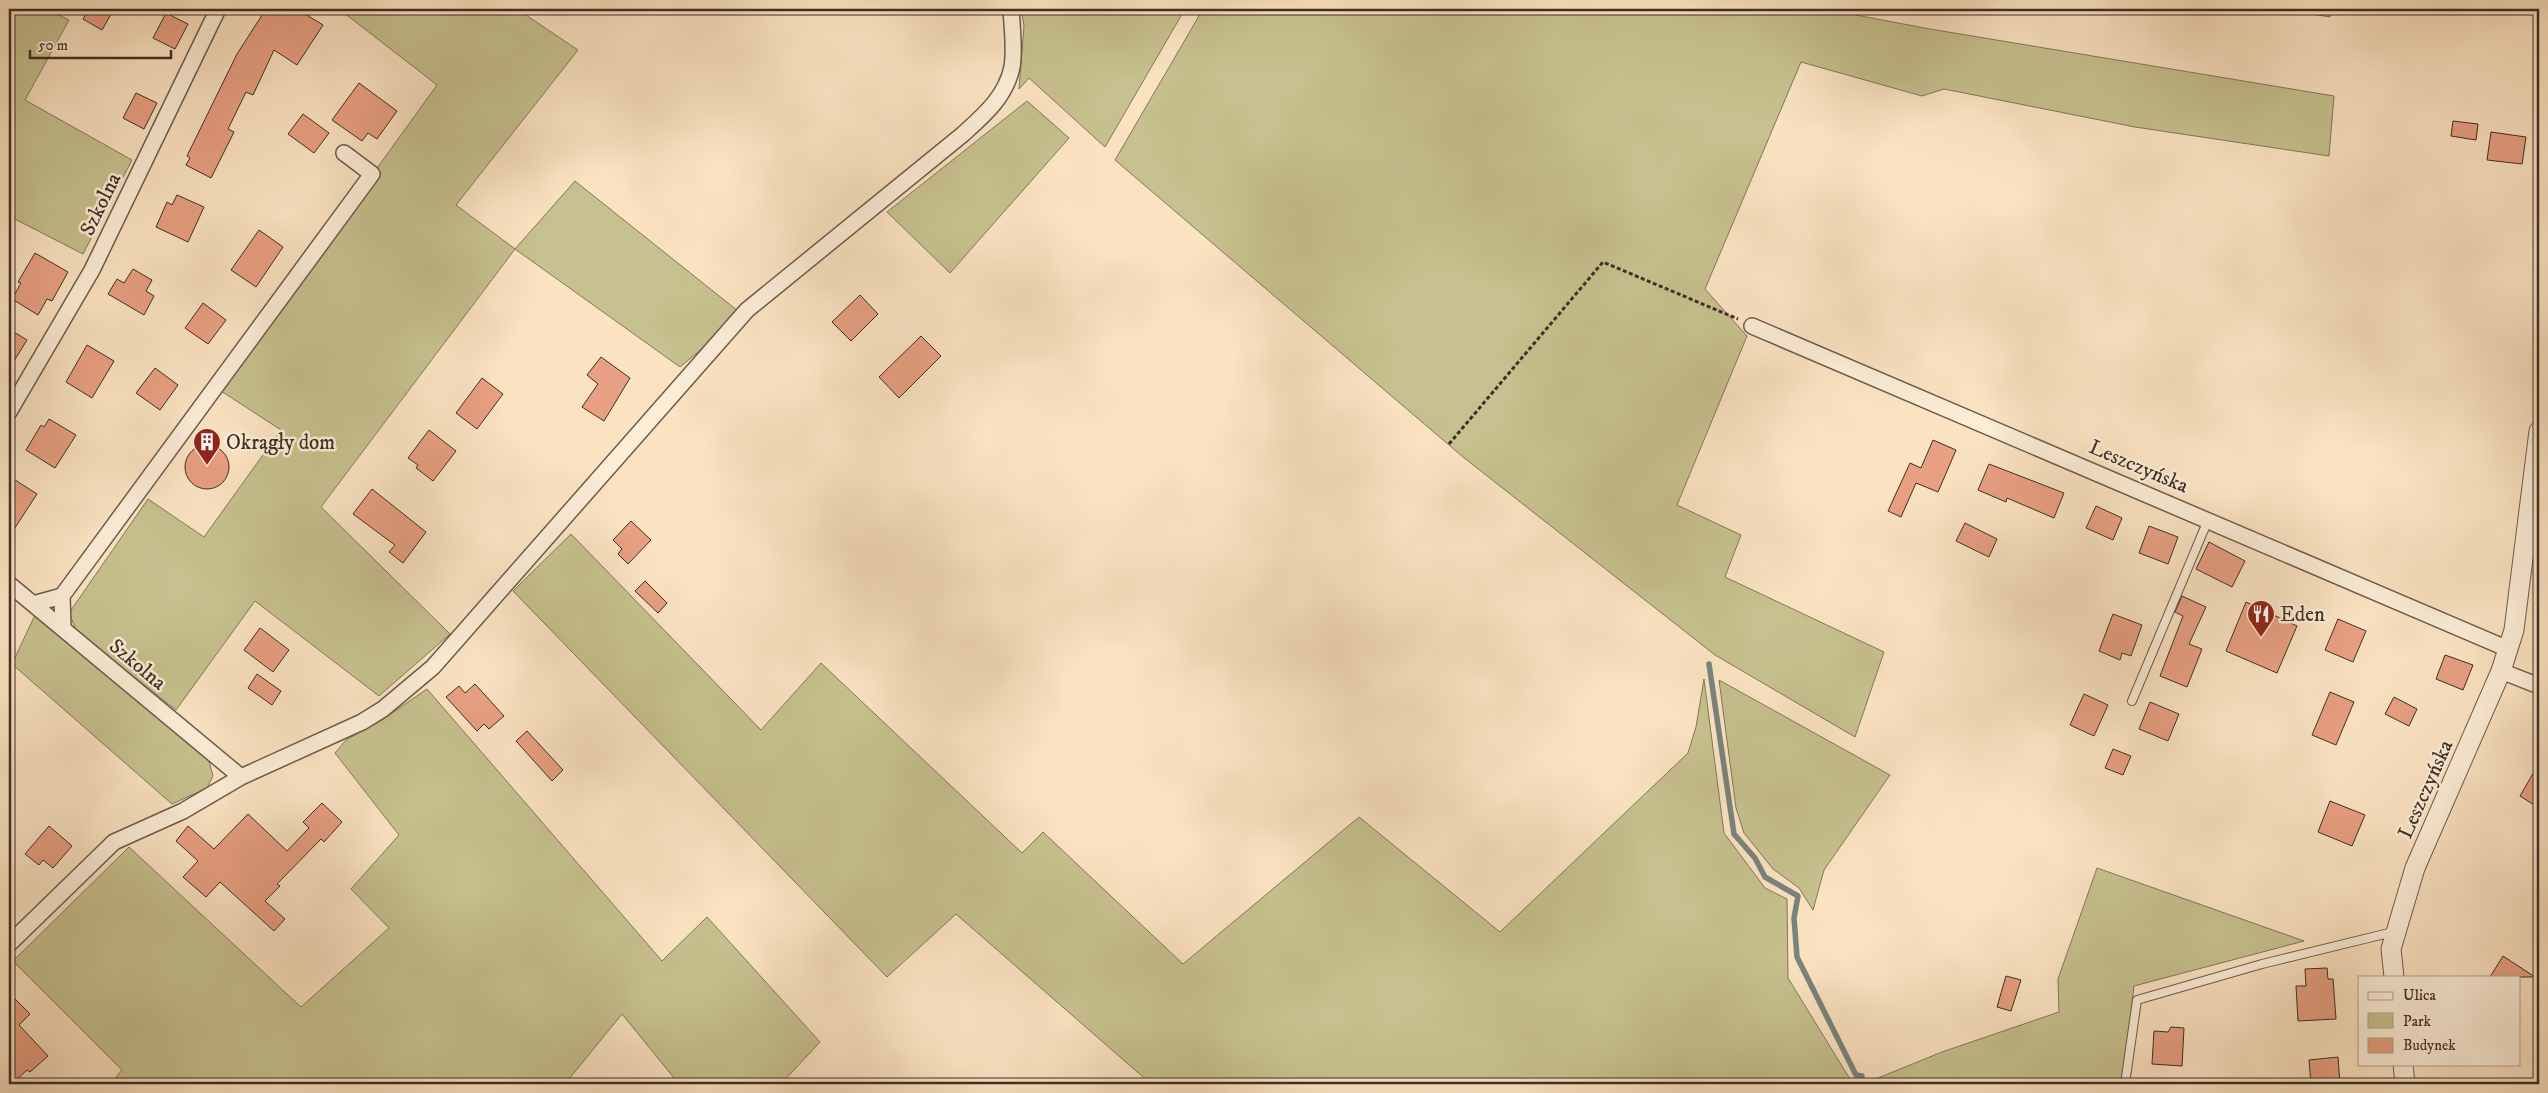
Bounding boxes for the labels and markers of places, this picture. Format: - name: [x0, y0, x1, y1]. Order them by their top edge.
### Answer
- building icon: Okrągły dom: [192, 427, 222, 466]
- place label: Okrągły dom: [226, 430, 335, 456]
- restaurant icon: Eden: [2246, 599, 2276, 638]
- place label: Eden: [2280, 602, 2325, 628]

